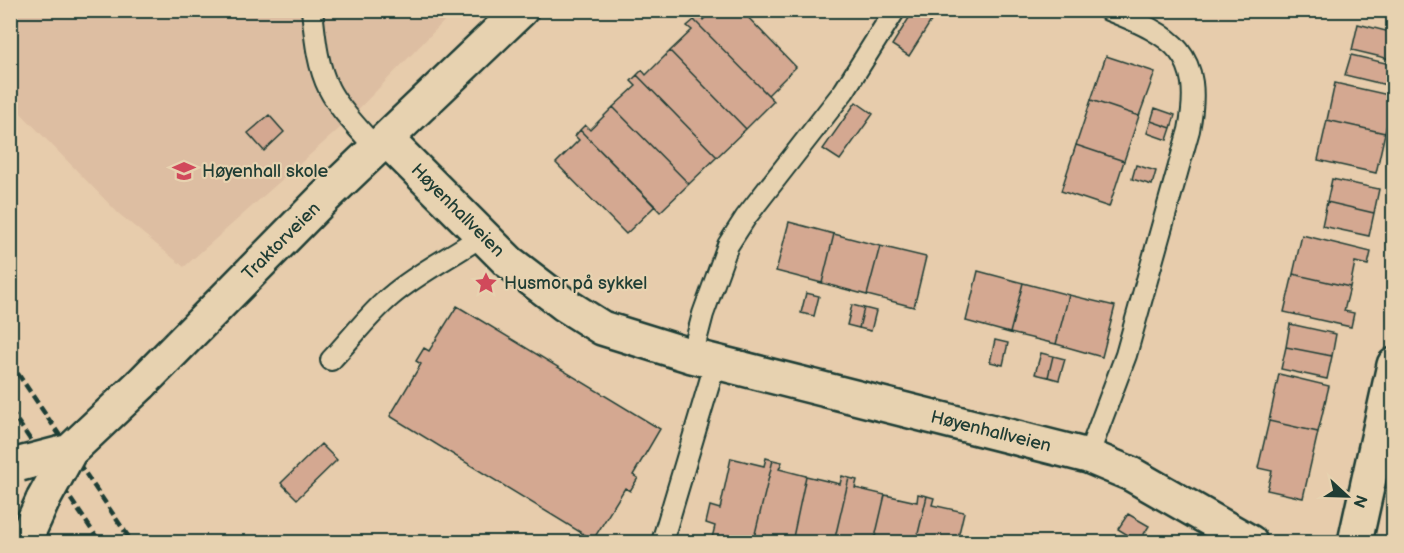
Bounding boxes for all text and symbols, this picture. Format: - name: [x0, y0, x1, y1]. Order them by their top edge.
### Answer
- school or university icon: Høyenhall skole: [171, 158, 197, 184]
- street label: Høyenhallveien: [407, 159, 509, 261]
- place label: Høyenhall skole: [202, 161, 328, 182]
- street label: Traktorveien: [238, 198, 325, 285]
- place icon: Husmor på sykkel: [473, 270, 499, 296]
- place label: Husmor på sykkel: [504, 273, 647, 294]
- street label: Høyenhallveien: [929, 406, 1053, 457]
- north arrow: [1317, 466, 1377, 526]
- text: N: [1348, 492, 1371, 510]

